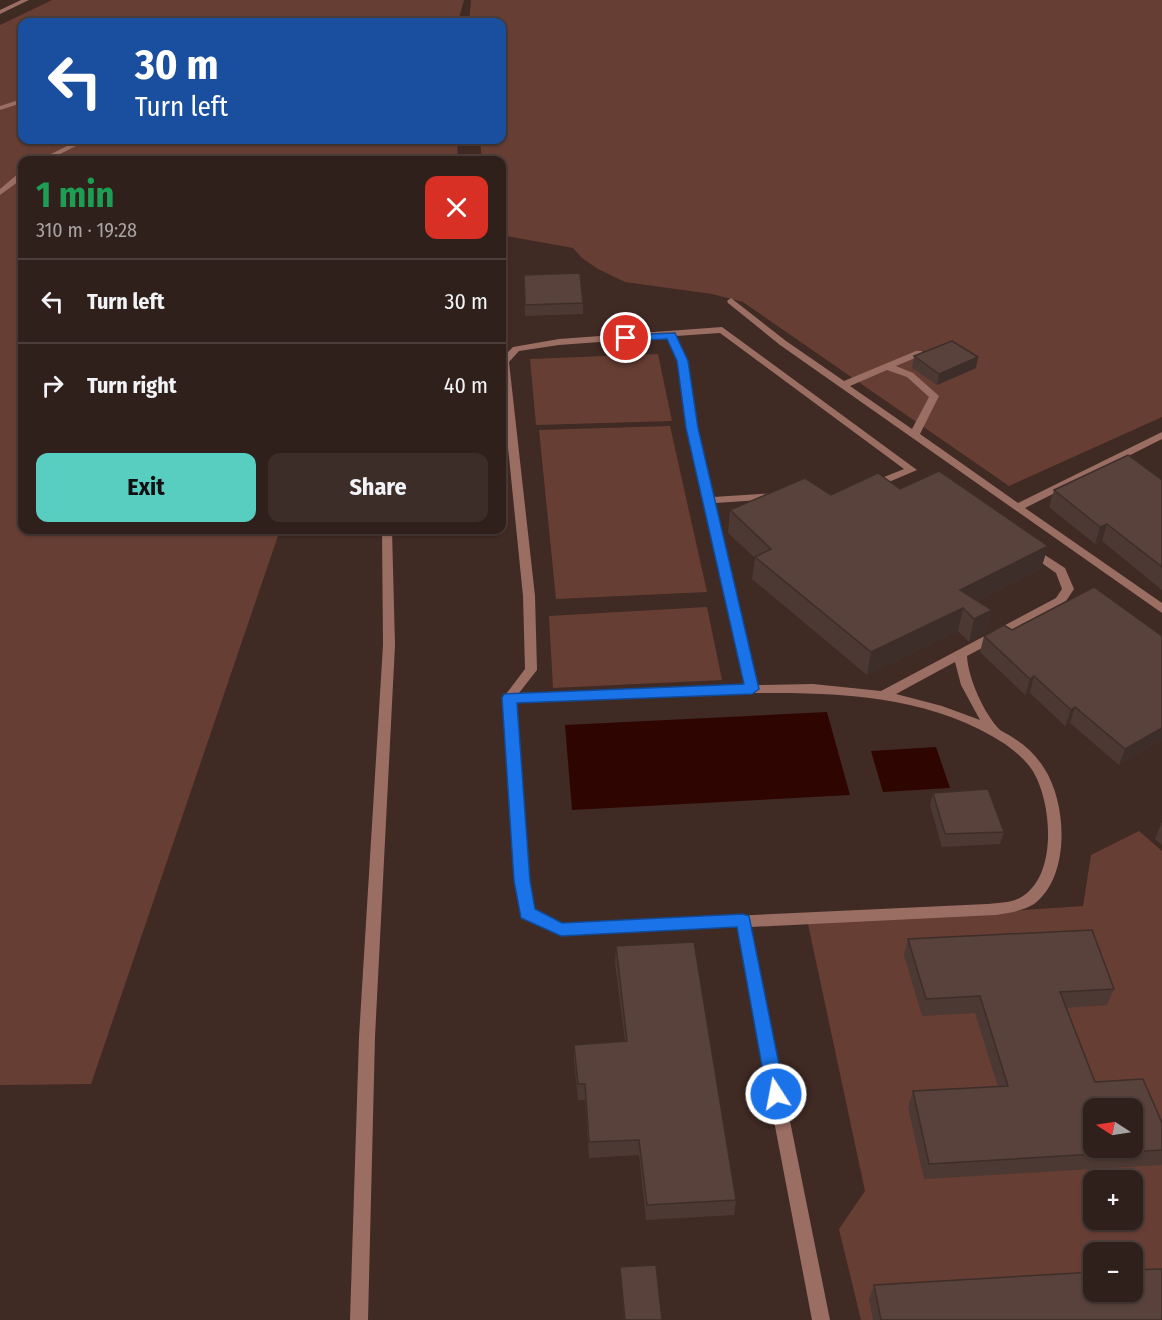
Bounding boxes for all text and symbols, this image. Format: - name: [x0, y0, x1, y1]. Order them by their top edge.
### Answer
- text: 30 m: [135, 40, 219, 90]
- icon: left: [36, 42, 114, 120]
- text: Turn left: [135, 91, 228, 123]
- text: 1 min: [36, 173, 114, 217]
- button: close: [425, 176, 488, 239]
- text: 310 m · 19:28: [36, 218, 137, 242]
- icon: left: [36, 285, 69, 318]
- text: Turn left: [87, 288, 165, 315]
- text: 30 m: [445, 288, 488, 315]
- pin: [600, 312, 651, 363]
- icon: arrive: [609, 321, 642, 354]
- icon: right: [36, 369, 69, 402]
- text: Turn right: [87, 372, 176, 399]
- text: 40 m: [444, 372, 488, 399]
- button: Exit: [36, 453, 256, 522]
- button: Share: [268, 453, 488, 522]
- position arrow: [744, 1062, 808, 1126]
- north arrow: [1083, 1098, 1143, 1158]
- map controls: [1083, 1098, 1143, 1302]
- button: +: [1083, 1170, 1143, 1230]
- button: −: [1083, 1242, 1143, 1302]

